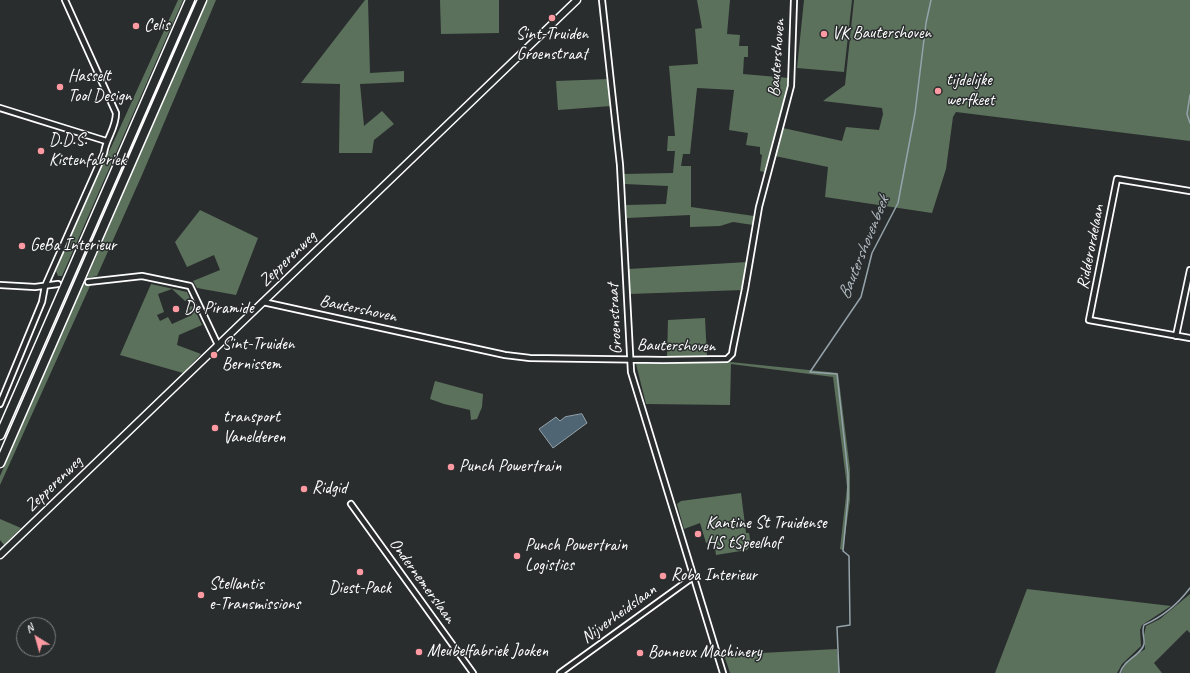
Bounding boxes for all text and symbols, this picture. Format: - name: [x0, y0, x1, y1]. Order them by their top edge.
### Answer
- marker: Sint-Truiden Groenstraat: [547, 13, 557, 23]
- place label: Celis: [144, 16, 170, 36]
- street label: Bautershoven: [764, 18, 790, 98]
- marker: Celis: [131, 21, 141, 31]
- place label: VK Bautershoven: [832, 24, 931, 44]
- place label: Sint-Truiden Groenstraat: [516, 25, 588, 65]
- marker: VK Bautershoven: [819, 29, 829, 39]
- place label: Hasselt Tool Design: [68, 67, 131, 107]
- place label: tijdelijke werfkeet: [946, 71, 994, 111]
- marker: Hasselt Tool Design: [55, 82, 65, 92]
- marker: tijdelijke werfkeet: [933, 86, 943, 96]
- place label: D.D.S. Kistenfabriek: [49, 131, 126, 171]
- marker: D.D.S. Kistenfabriek: [36, 146, 46, 156]
- water label: Bautershovenbeek: [834, 193, 894, 303]
- street label: Ridderordelaan: [1073, 203, 1109, 291]
- street label: Zepperenweg: [255, 227, 321, 291]
- place label: GeBa Interieur: [30, 236, 116, 256]
- marker: GeBa Interieur: [17, 241, 27, 251]
- street label: Groenstraat: [603, 283, 627, 355]
- street label: Bautershoven: [318, 291, 398, 327]
- place label: De Piramide: [184, 299, 254, 319]
- marker: De Piramide: [171, 304, 181, 314]
- place label: Sint-Truiden Bernissem: [222, 335, 294, 375]
- street label: Bautershoven: [637, 335, 715, 357]
- marker: Sint-Truiden Bernissem: [209, 350, 219, 360]
- place label: transport Vanelderen: [223, 408, 285, 448]
- marker: transport Vanelderen: [210, 423, 220, 433]
- street label: Zepperenweg: [21, 452, 87, 516]
- place label: Punch Powertrain: [459, 457, 561, 477]
- marker: Punch Powertrain: [446, 462, 456, 472]
- place label: Ridgid: [312, 479, 347, 499]
- marker: Ridgid: [299, 484, 309, 494]
- place label: Kantine St Truidense HS tSpeelhof: [706, 514, 826, 554]
- marker: Kantine St Truidense HS tSpeelhof: [693, 529, 703, 539]
- street label: Ondernemerslaan: [384, 534, 460, 628]
- place label: Punch Powertrain Logistics: [525, 536, 627, 576]
- marker: Punch Powertrain Logistics: [512, 551, 522, 561]
- place label: Roba Interieur: [671, 566, 757, 586]
- marker: Diest-Pack: [355, 567, 365, 577]
- marker: Roba Interieur: [658, 571, 668, 581]
- place label: Stellantis e-Transmissions: [209, 575, 300, 615]
- place label: Diest-Pack: [329, 579, 391, 599]
- street label: Nijverheidslaan: [577, 580, 661, 648]
- marker: Stellantis e-Transmissions: [196, 590, 206, 600]
- north arrow: [16, 617, 56, 657]
- text: N: [22, 621, 36, 636]
- place label: Meubelfabriek Jooken: [427, 642, 548, 662]
- place label: Bonneux Machinery: [648, 643, 762, 663]
- marker: Meubelfabriek Jooken: [414, 647, 424, 657]
- marker: Bonneux Machinery: [635, 648, 645, 658]

